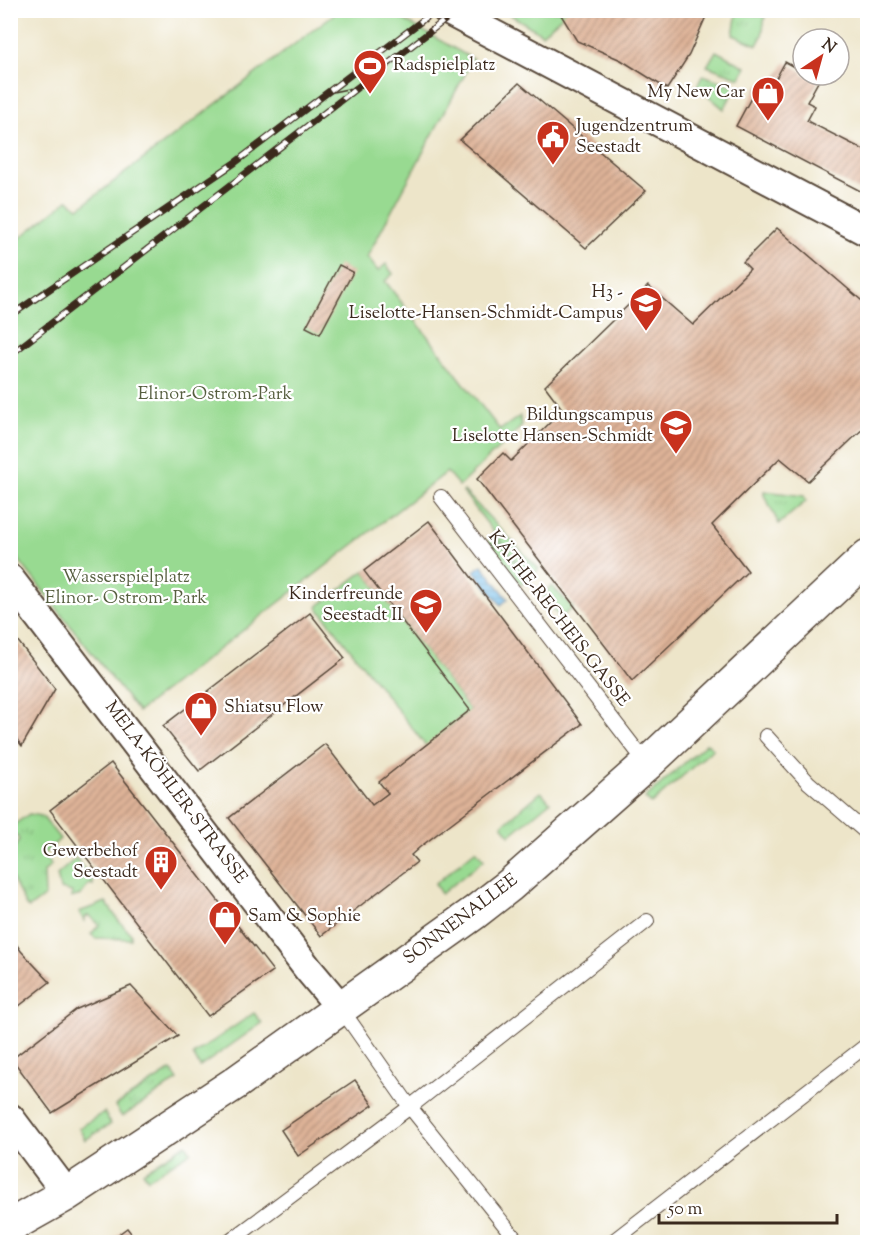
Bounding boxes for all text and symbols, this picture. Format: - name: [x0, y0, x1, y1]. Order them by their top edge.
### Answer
- north arrow: [791, 27, 851, 87]
- text: N: [816, 34, 840, 60]
- sports icon: Radspielplatz: [352, 48, 388, 95]
- place label: Radspielplatz: [393, 53, 496, 79]
- shop icon: My New Car: [750, 75, 786, 122]
- place label: My New Car: [647, 80, 745, 106]
- place label: Jugendzentrum Seestadt: [575, 114, 693, 161]
- public building icon: Jugendzentrum Seestadt: [535, 119, 571, 166]
- place label: H3 - Liselotte-Hansen-Schmidt-Campus: [349, 280, 623, 327]
- school or university icon: H3 - Liselotte-Hansen-Schmidt-Campus: [628, 285, 664, 332]
- park label: Elinor-Ostrom-Park: [138, 382, 292, 408]
- place label: Bildungscampus Liselotte Hansen-Schmidt: [452, 403, 653, 450]
- school or university icon: Bildungscampus Liselotte Hansen-Schmidt: [658, 408, 694, 455]
- street label: KÄTHE-RECHEIS-GASSE: [481, 525, 635, 713]
- park label: Wasserspielplatz Elinor- Ostrom- Park: [45, 565, 207, 612]
- place label: Kinderfreunde Seestadt II: [289, 582, 403, 629]
- school or university icon: Kinderfreunde Seestadt II: [408, 587, 444, 634]
- shop icon: Shiatsu Flow: [183, 690, 219, 737]
- place label: Shiatsu Flow: [224, 695, 324, 721]
- street label: MELA-KÖHLER-STRASSE: [97, 696, 253, 890]
- place label: Gewerbehof Seestadt: [43, 839, 139, 886]
- building icon: Gewerbehof Seestadt: [143, 844, 179, 891]
- street label: SONNENALLEE: [398, 868, 524, 972]
- shop icon: Sam & Sophie: [207, 899, 243, 946]
- place label: Sam & Sophie: [248, 904, 361, 930]
- scale bar: [659, 1187, 838, 1225]
- text: 50 m: [667, 1197, 703, 1223]

